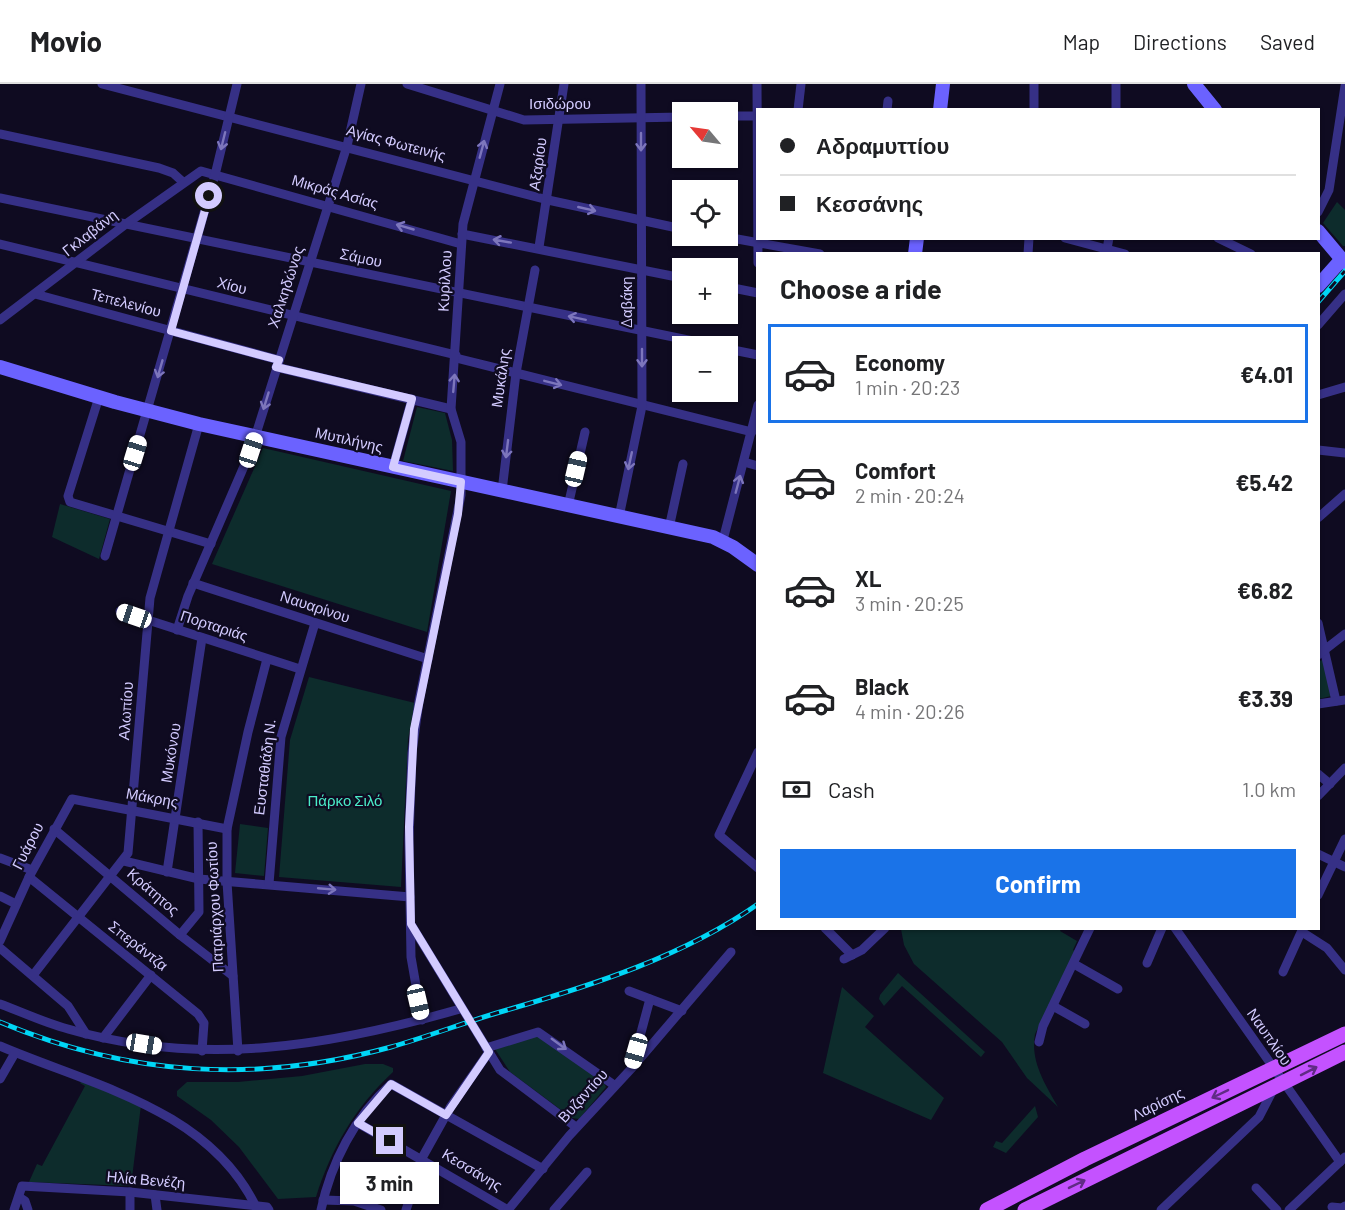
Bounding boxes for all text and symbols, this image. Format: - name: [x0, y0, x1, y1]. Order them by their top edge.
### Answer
- text: Movio: [30, 24, 102, 58]
- text: Map: [1063, 29, 1100, 54]
- text: Directions: [1133, 29, 1227, 54]
- text: Saved: [1260, 29, 1315, 54]
- street label: Ισιδώρου: [529, 94, 591, 112]
- north arrow: [672, 102, 738, 168]
- map controls: [672, 102, 738, 402]
- street label: Αγίας Φωτεινής: [345, 120, 448, 164]
- one-way arrow: [217, 131, 229, 150]
- one-way arrow: [635, 132, 647, 152]
- text: Αδραμυττίου: [816, 132, 949, 158]
- street label: Αξαρίου: [524, 136, 550, 192]
- one-way arrow: [477, 139, 489, 158]
- street label: Μικράς Ασίας: [290, 170, 381, 212]
- button: locate: [672, 180, 738, 246]
- route start: [195, 182, 222, 209]
- text: Κεσσάνης: [816, 190, 923, 216]
- one-way arrow: [577, 203, 596, 215]
- street label: Γκλαβάνη: [58, 205, 120, 259]
- one-way arrow: [396, 221, 415, 232]
- one-way arrow: [492, 235, 512, 246]
- street label: Χαλκηδώνος: [263, 243, 307, 330]
- street label: Σάμου: [338, 244, 384, 270]
- street label: Κυρίλλου: [433, 250, 455, 312]
- button: +: [672, 258, 738, 324]
- street label: Χίου: [215, 272, 249, 298]
- text: Choose a ride: [780, 272, 942, 304]
- street label: Δαβάκη: [617, 276, 635, 328]
- street label: Τεπελενίου: [89, 284, 163, 320]
- one-way arrow: [568, 312, 587, 323]
- button: −: [672, 336, 738, 402]
- street label: Μυκάλης: [487, 347, 513, 409]
- icon: car: [783, 347, 837, 401]
- one-way arrow: [636, 348, 648, 368]
- text: Economy: [855, 349, 945, 375]
- one-way arrow: [154, 359, 165, 378]
- text: €4.01: [1240, 361, 1293, 387]
- one-way arrow: [449, 374, 460, 393]
- text: 1 min · 20:23: [855, 375, 960, 399]
- one-way arrow: [544, 378, 563, 389]
- one-way arrow: [260, 391, 271, 410]
- street label: Μυτιλήνης: [314, 423, 385, 456]
- car: [237, 430, 265, 470]
- car: [121, 433, 149, 473]
- one-way arrow: [501, 438, 512, 458]
- car: [563, 449, 589, 489]
- one-way arrow: [624, 452, 636, 471]
- icon: car: [783, 455, 837, 509]
- text: Comfort: [855, 457, 936, 483]
- text: €5.42: [1236, 469, 1293, 495]
- one-way arrow: [733, 475, 745, 494]
- text: 2 min · 20:24: [855, 483, 965, 507]
- icon: car: [783, 563, 837, 617]
- text: XL: [855, 565, 881, 591]
- text: €6.82: [1237, 577, 1293, 603]
- street label: Ναυαρίνου: [278, 586, 352, 626]
- text: 3 min · 20:25: [855, 591, 964, 615]
- car: [114, 602, 154, 630]
- street label: Πορταριάς: [178, 606, 250, 644]
- icon: car: [783, 671, 837, 725]
- text: Black: [855, 673, 909, 699]
- street label: Αλωπίου: [114, 681, 136, 741]
- text: €3.39: [1238, 685, 1293, 711]
- text: 4 min · 20:26: [855, 699, 964, 723]
- street label: Ευσταθιάδη Ν.: [249, 718, 279, 816]
- street label: Μυκόνου: [156, 722, 184, 784]
- icon: cash: [780, 773, 813, 806]
- text: Cash: [828, 776, 875, 802]
- text: 1.0 km: [1242, 777, 1296, 801]
- street label: Μάκρης: [125, 784, 180, 810]
- park label: Πάρκο Σιλό: [308, 791, 382, 809]
- street label: Γυάρου: [8, 819, 47, 872]
- street label: Πατριάρχου Φωτίου: [202, 841, 226, 973]
- button: Confirm: [780, 849, 1296, 918]
- street label: Κράτητος: [124, 864, 183, 919]
- one-way arrow: [317, 884, 337, 895]
- street label: Σπεράντζα: [105, 916, 172, 974]
- car: [405, 982, 431, 1022]
- street label: Ναυπλίου: [1244, 1005, 1296, 1068]
- car: [622, 1031, 650, 1071]
- car: [125, 1032, 163, 1056]
- one-way arrow: [550, 1038, 566, 1051]
- one-way arrow: [1299, 1064, 1317, 1076]
- street label: Βυζαντίου: [554, 1065, 611, 1126]
- street label: Λαρίσης: [1129, 1083, 1186, 1123]
- one-way arrow: [1212, 1089, 1230, 1101]
- route end: [376, 1127, 403, 1154]
- street label: Κεσσάνης: [439, 1144, 506, 1194]
- callout: 3 min: [340, 1162, 440, 1204]
- street label: Ηλία Βενέζη: [106, 1167, 186, 1191]
- text: 3 min: [366, 1171, 413, 1195]
- one-way arrow: [1068, 1178, 1086, 1189]

